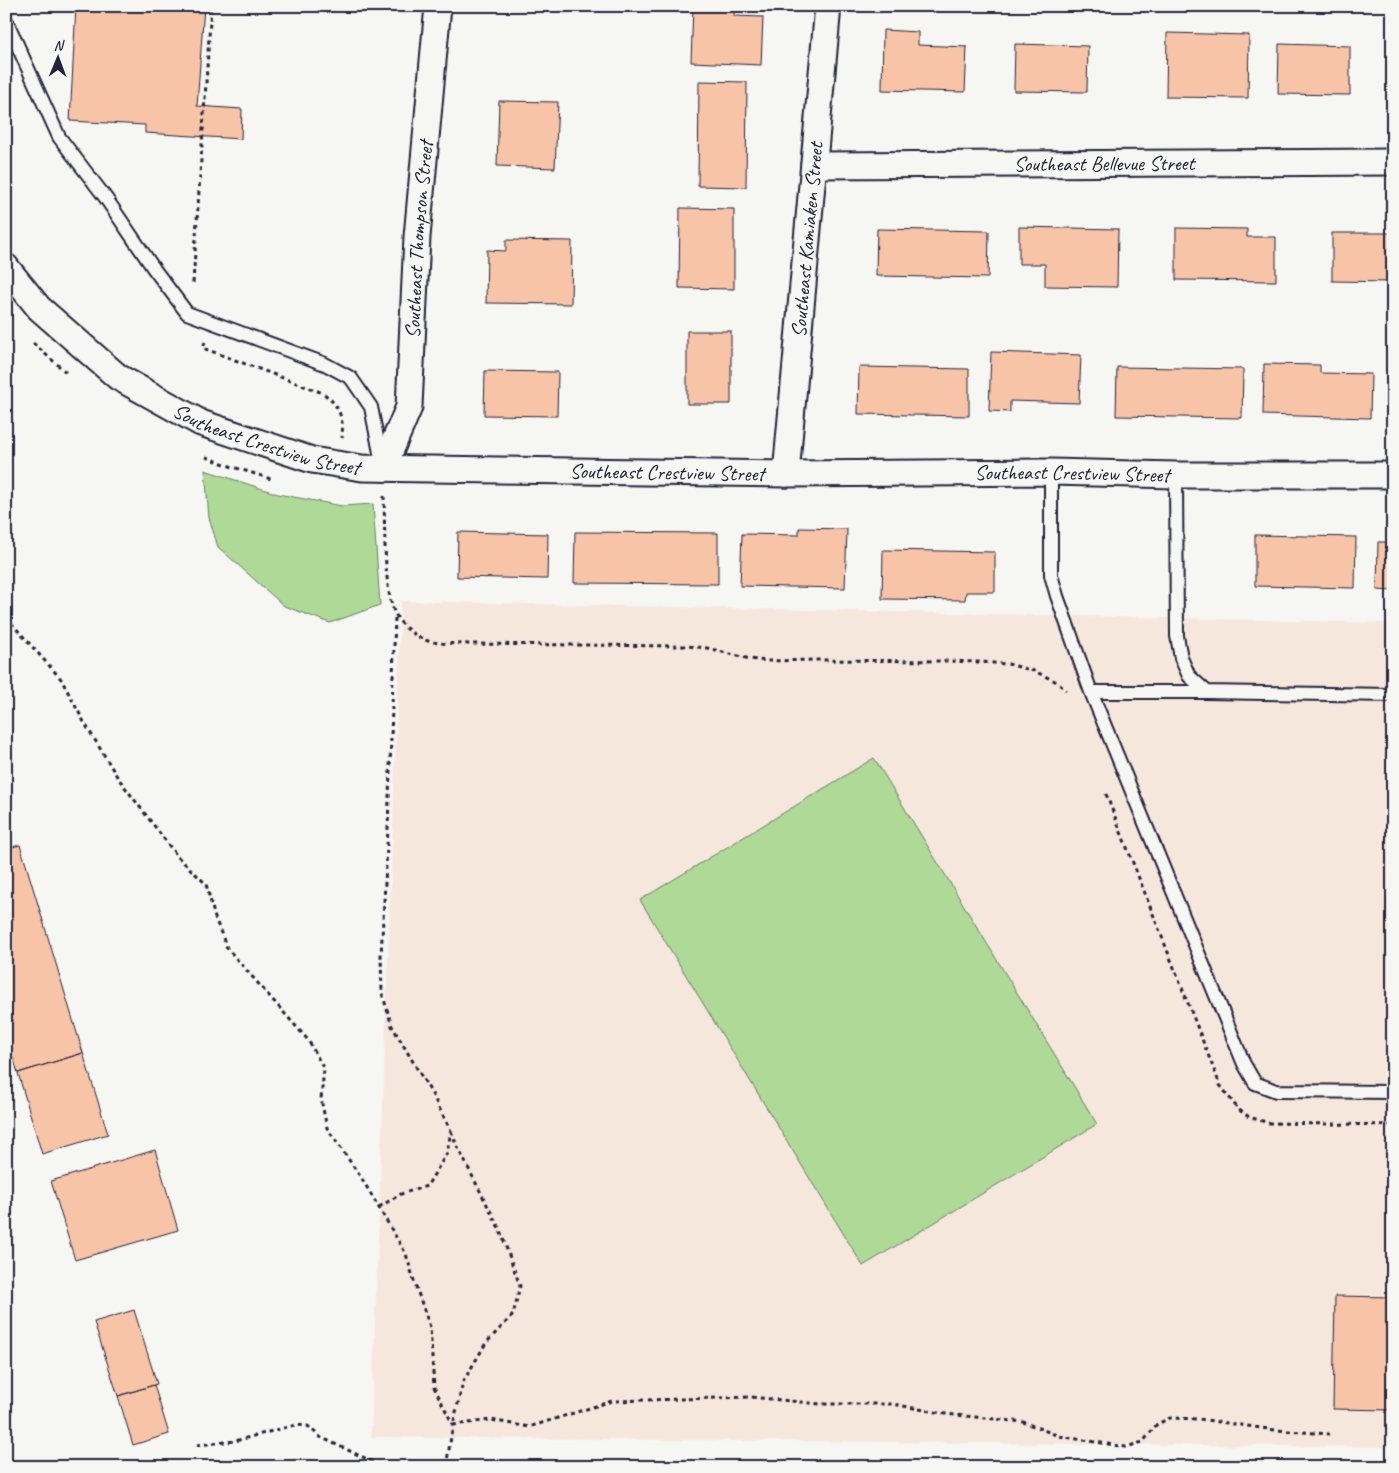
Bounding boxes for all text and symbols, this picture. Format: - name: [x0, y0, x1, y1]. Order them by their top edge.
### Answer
- north arrow: [32, 32, 82, 82]
- text: N: [54, 37, 65, 54]
- street label: Southeast Thompson Street: [399, 137, 439, 339]
- street label: Southeast Kamiaken Street: [785, 139, 829, 338]
- street label: Southeast Bellevue Street: [1014, 150, 1196, 177]
- street label: Southeast Crestview Street: [169, 397, 364, 481]
- street label: Southeast Crestview Street: [569, 458, 768, 487]
- street label: Southeast Crestview Street: [974, 459, 1173, 488]

